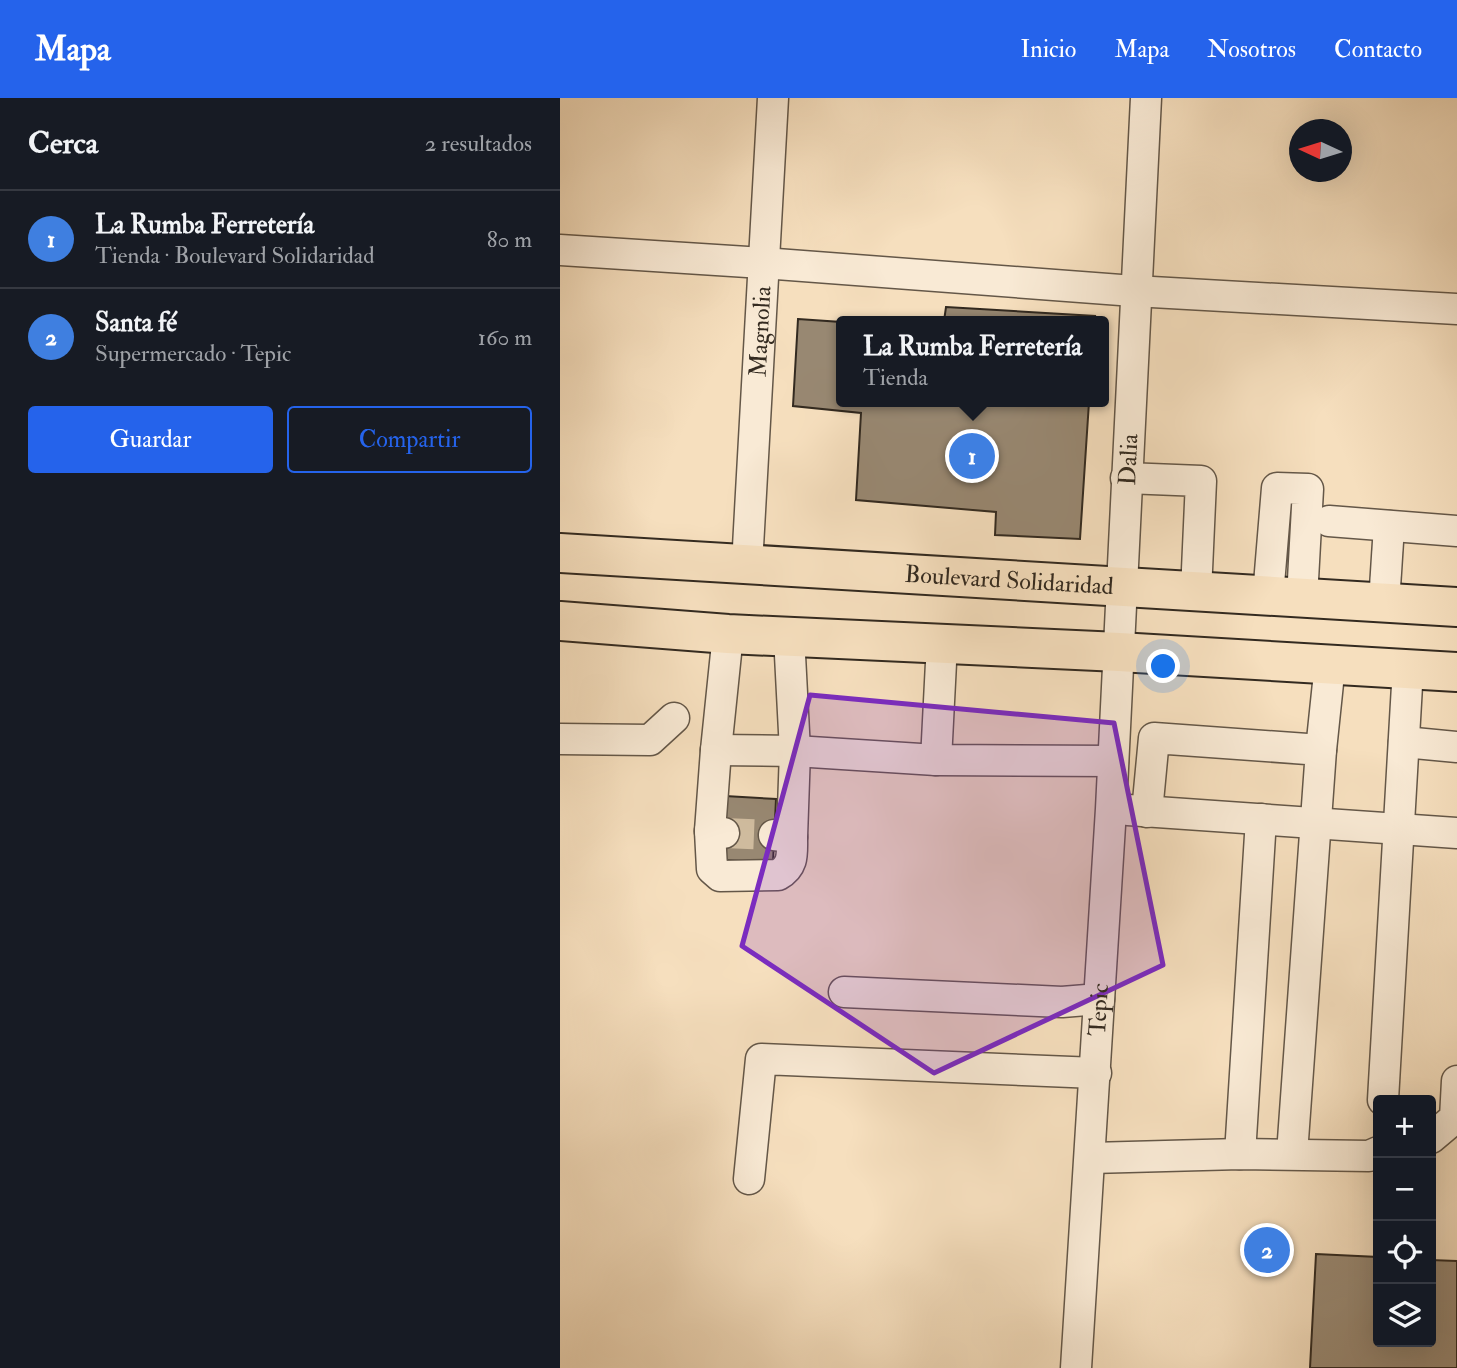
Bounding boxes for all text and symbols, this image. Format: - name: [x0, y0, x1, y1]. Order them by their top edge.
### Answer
- text: Mapa: [35, 29, 111, 70]
- text: Inicio: [1021, 34, 1076, 65]
- text: Mapa: [1114, 34, 1169, 65]
- text: Nosotros: [1207, 34, 1296, 65]
- text: Contacto: [1334, 34, 1422, 65]
- north arrow: [1289, 119, 1352, 182]
- text: Cerca: [28, 125, 98, 162]
- text: 2 resultados: [425, 129, 532, 158]
- text: La Rumba Ferretería: [95, 209, 314, 241]
- text: 1: [47, 225, 55, 254]
- text: 80 m: [487, 225, 532, 254]
- text: Tienda · Boulevard Solidaridad: [95, 241, 375, 270]
- street label: Magnolia: [742, 284, 778, 378]
- text: Santa fé: [95, 307, 177, 339]
- popup: [836, 316, 1109, 407]
- text: 2: [45, 323, 57, 352]
- text: 160 m: [478, 323, 532, 352]
- text: La Rumba Ferretería: [863, 331, 1082, 363]
- text: Supermercado · Tepic: [95, 339, 291, 368]
- text: Tienda: [863, 363, 928, 392]
- button: Guardar: [28, 406, 273, 473]
- button: Compartir: [287, 406, 532, 473]
- pin: 1: [949, 430, 995, 482]
- street label: Dalia: [1111, 432, 1145, 486]
- street label: Boulevard Solidaridad: [904, 558, 1115, 602]
- your location: [1146, 649, 1180, 683]
- street label: Tepic: [1081, 982, 1116, 1037]
- map controls: [1373, 1095, 1436, 1347]
- button: +: [1373, 1095, 1436, 1158]
- button: −: [1373, 1158, 1436, 1221]
- button: locate: [1373, 1221, 1436, 1284]
- pin: 2: [1244, 1224, 1290, 1276]
- button: layers: [1373, 1284, 1436, 1347]

